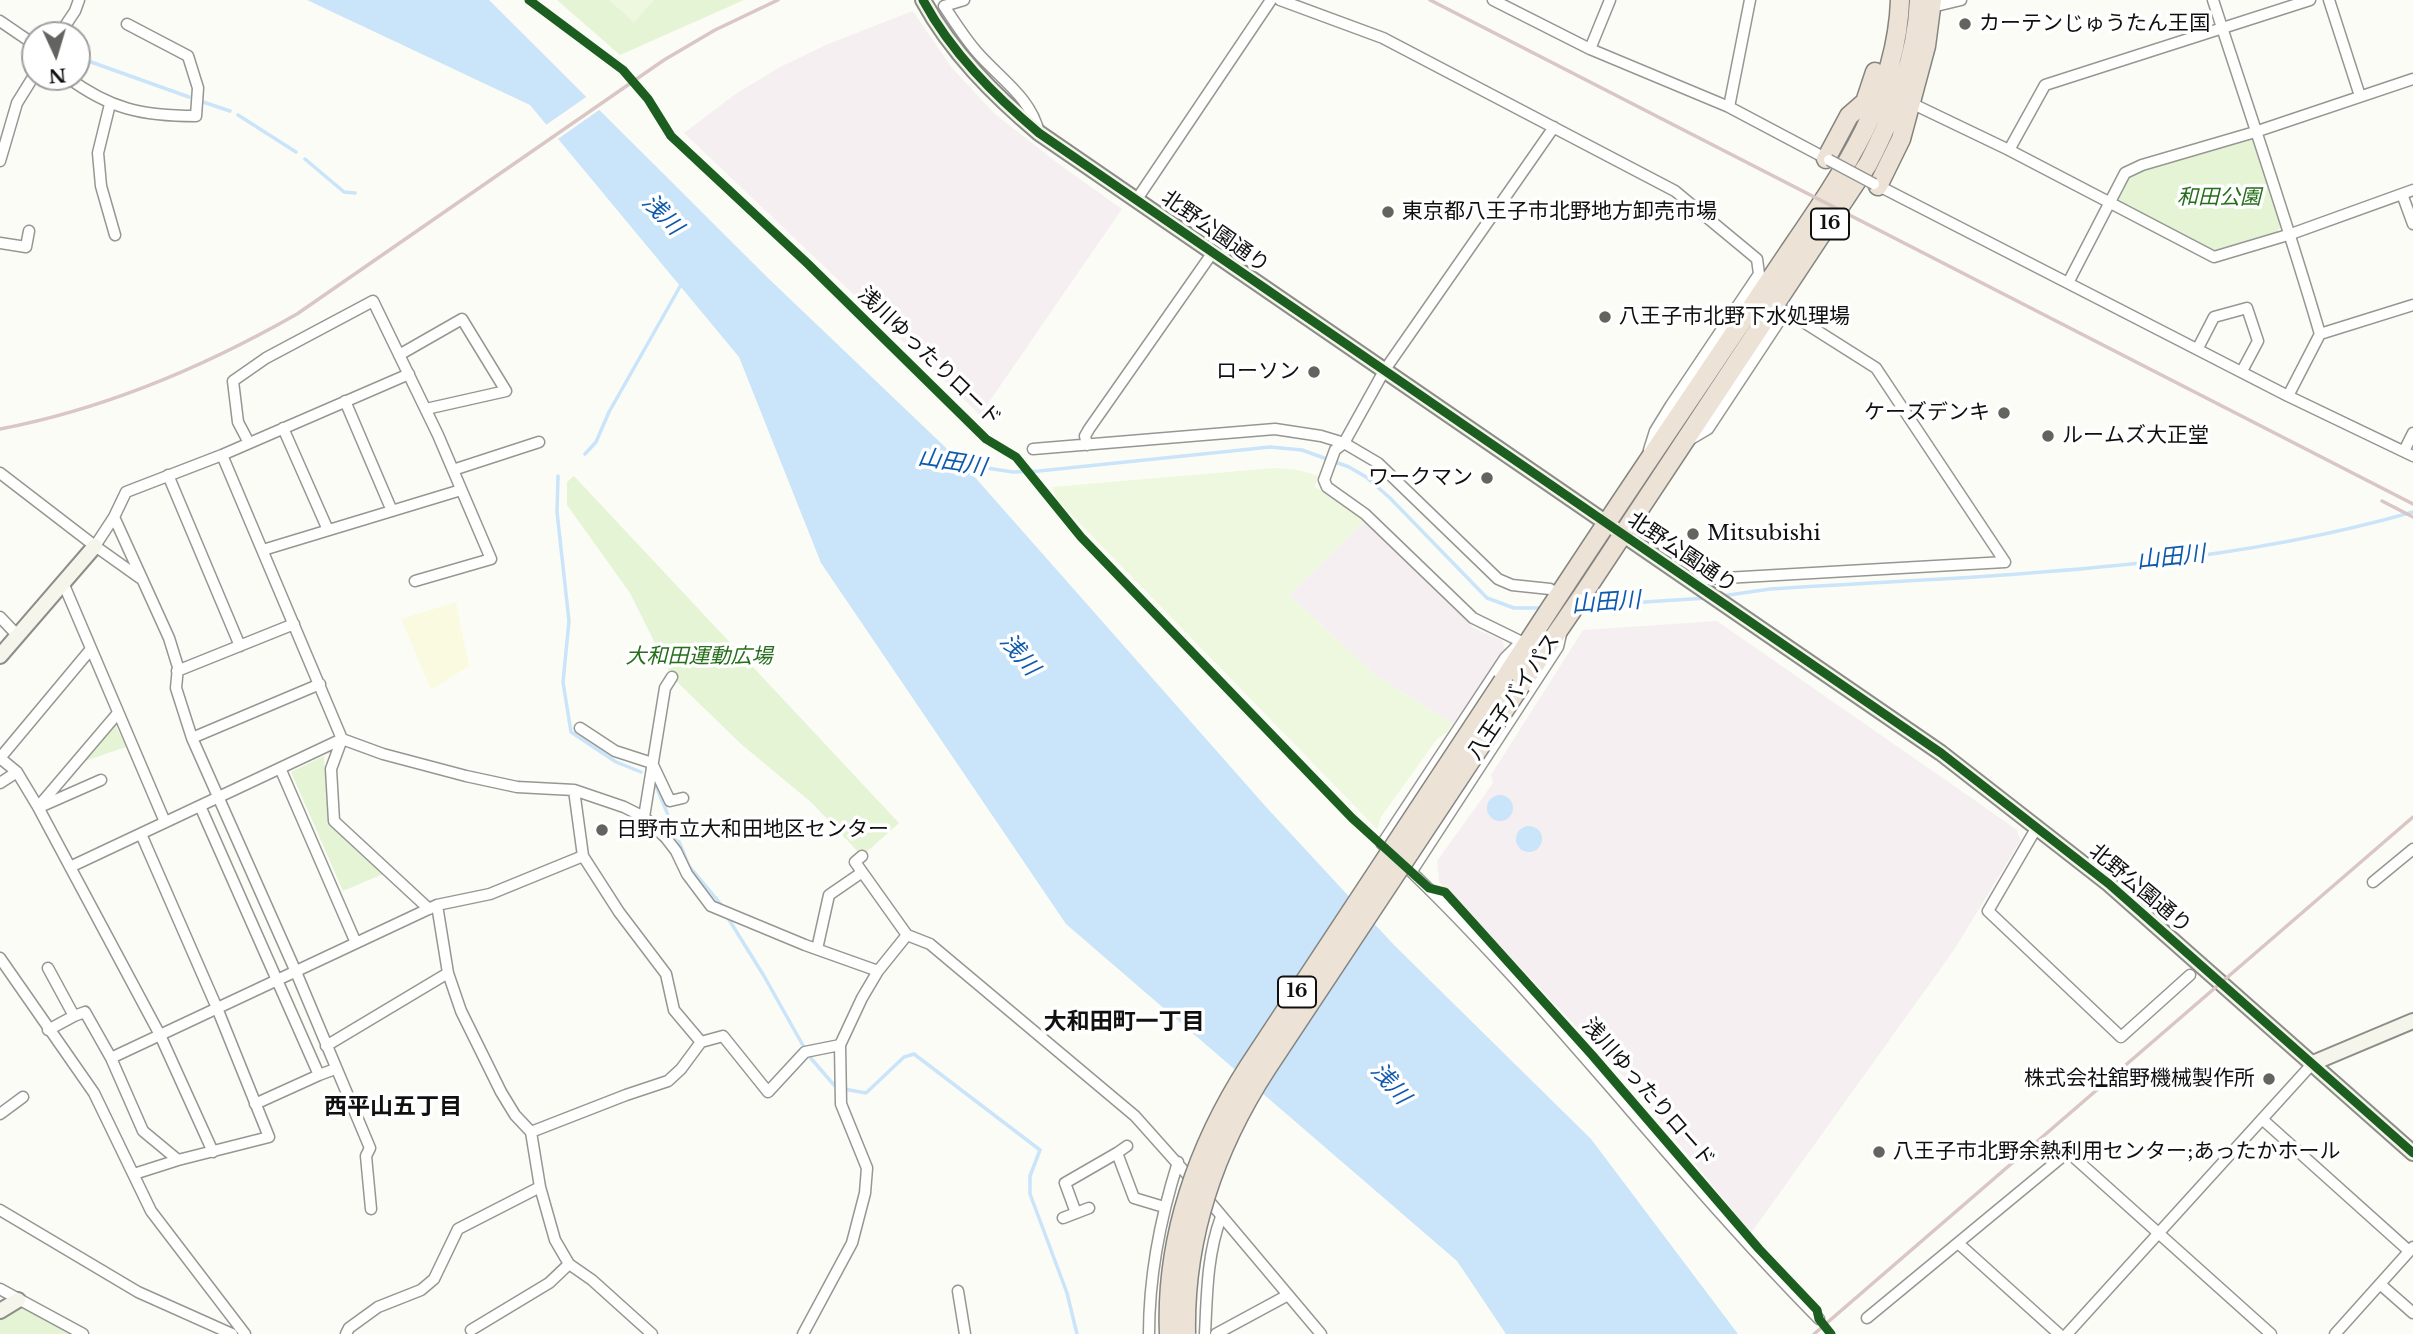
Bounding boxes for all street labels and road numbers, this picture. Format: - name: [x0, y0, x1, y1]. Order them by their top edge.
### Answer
- street label: 北野公園通り: [1156, 186, 1274, 278]
- road number: 16: [1811, 208, 1849, 240]
- street label: 浅川ゆったりロード: [852, 282, 1006, 432]
- street label: 北野公園通り: [1623, 507, 1741, 599]
- street label: 八王子バイパス: [1462, 629, 1566, 765]
- street label: 北野公園通り: [2084, 839, 2196, 939]
- road number: 16: [1278, 976, 1316, 1008]
- street label: 浅川ゆったりロード: [1576, 1013, 1720, 1173]

